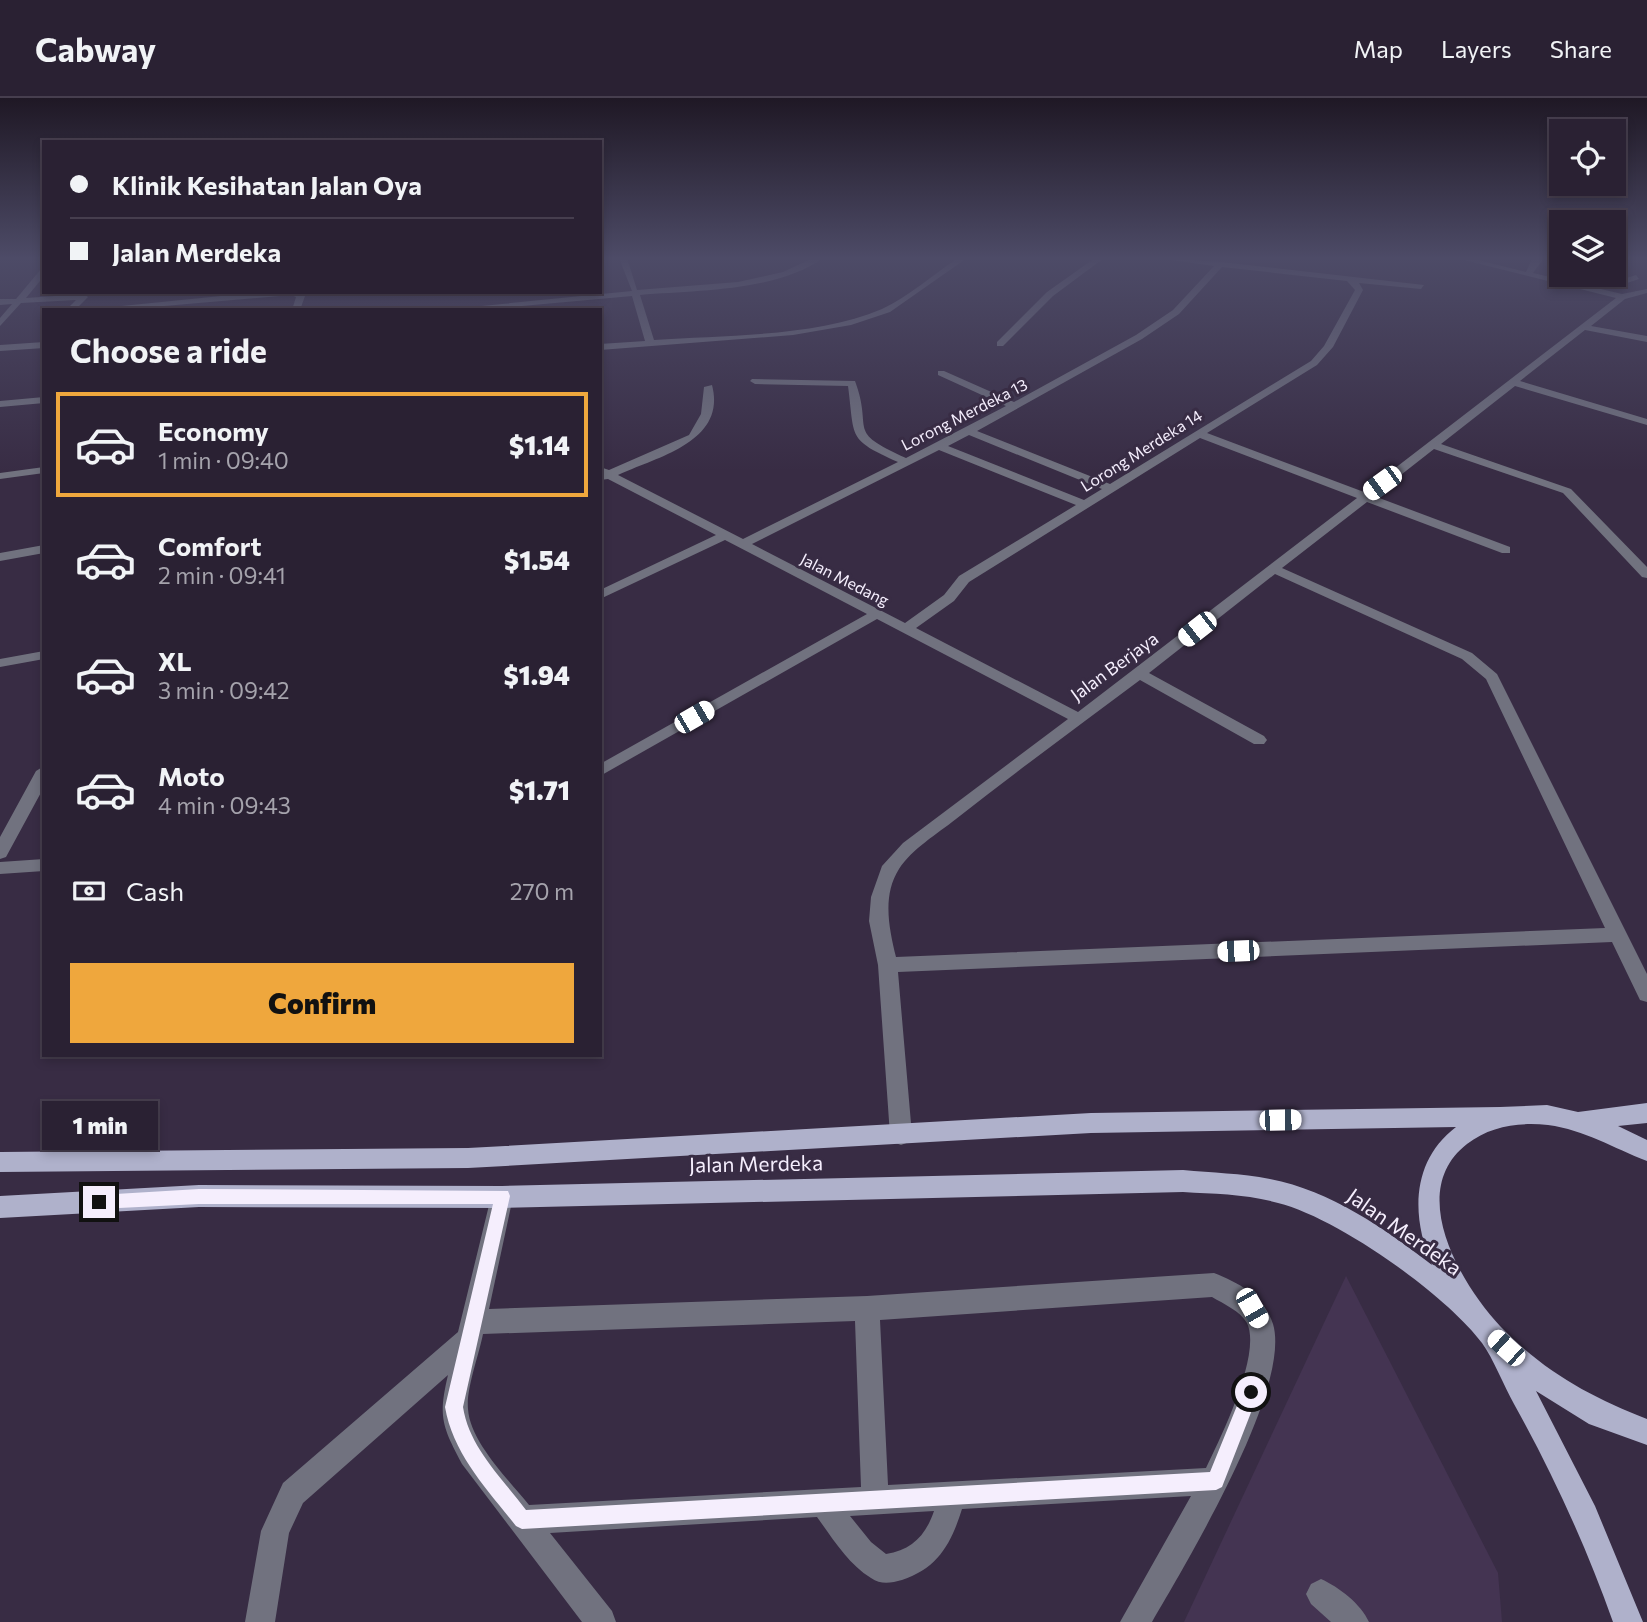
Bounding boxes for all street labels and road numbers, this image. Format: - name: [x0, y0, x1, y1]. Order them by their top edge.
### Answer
- street label: Lorong Merdeka 13: [898, 374, 1030, 454]
- street label: Lorong Merdeka 14: [1077, 405, 1205, 495]
- street label: Jalan Medang: [798, 549, 893, 610]
- street label: Jalan Berjaya: [1066, 627, 1162, 705]
- street label: Jalan Merdeka: [689, 1149, 823, 1177]
- street label: Jalan Merdeka: [1343, 1182, 1467, 1280]

